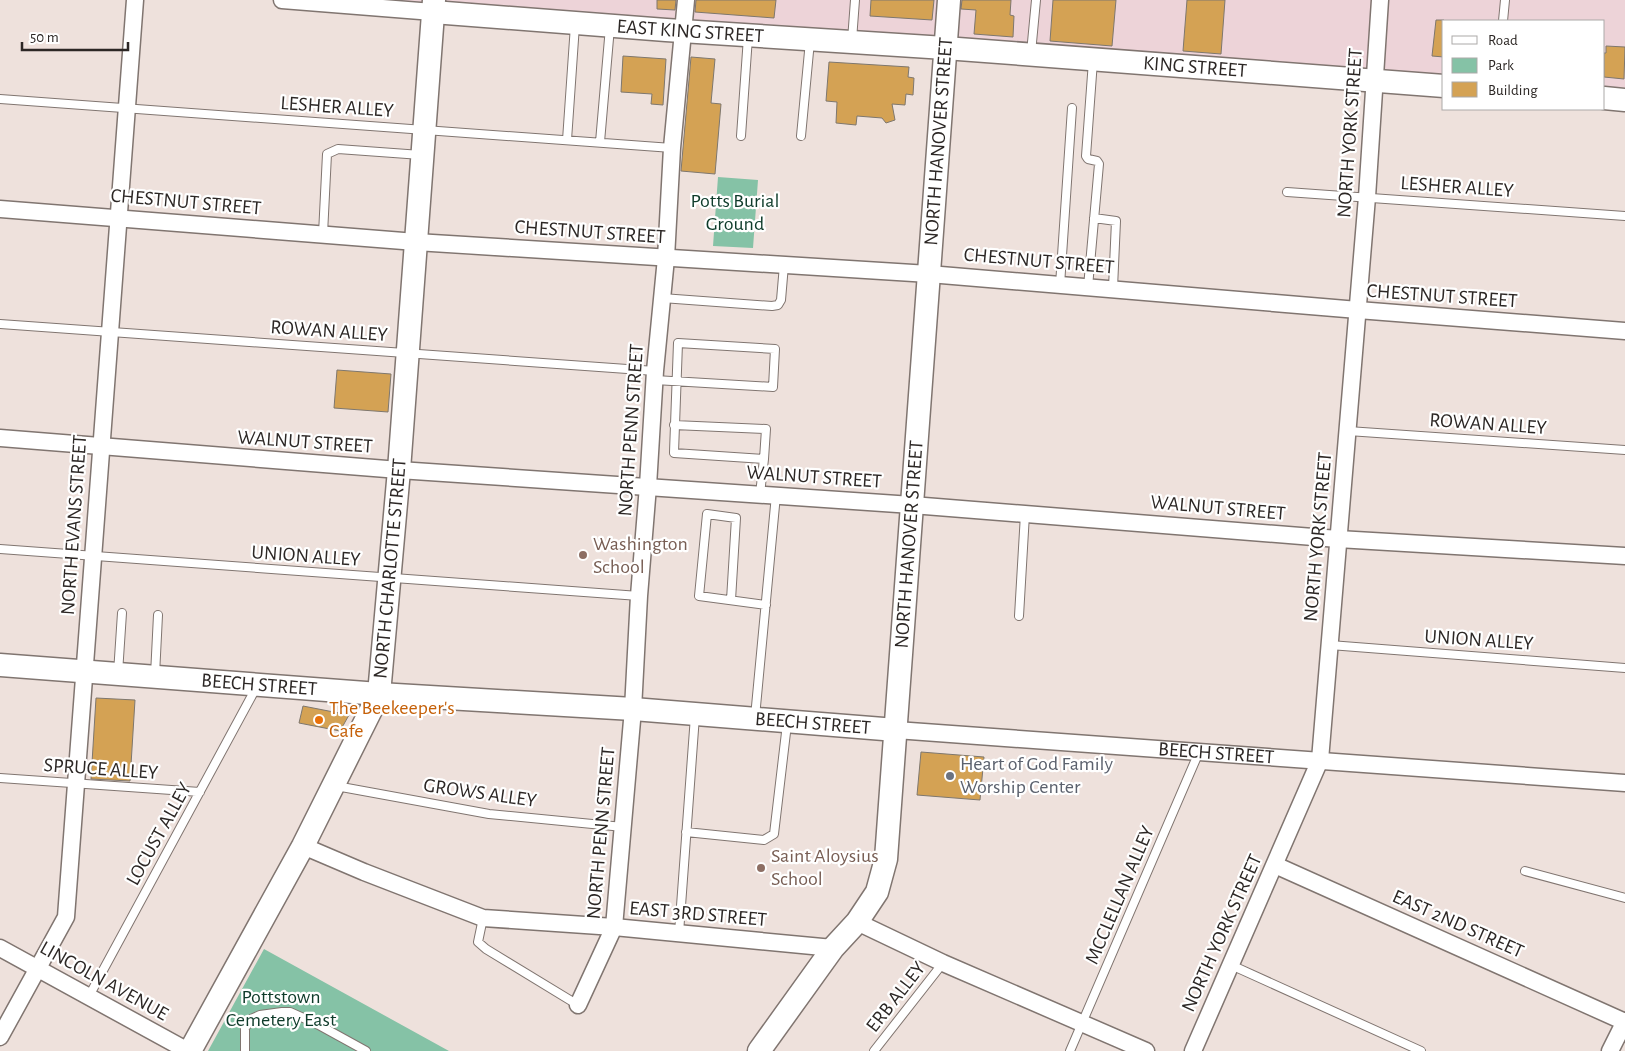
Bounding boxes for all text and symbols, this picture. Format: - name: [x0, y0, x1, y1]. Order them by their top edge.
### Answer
- street label: EAST KING STREET: [616, 16, 765, 46]
- scale bar: [22, 20, 129, 52]
- legend: [1442, 20, 1605, 110]
- text: 50 m: [30, 30, 59, 45]
- text: Road: [1488, 33, 1518, 48]
- street label: NORTH HANOVER STREET: [921, 36, 956, 246]
- street label: NORTH YORK STREET: [1334, 47, 1366, 219]
- street label: KING STREET: [1142, 53, 1248, 81]
- text: Park: [1488, 58, 1514, 73]
- text: Building: [1488, 83, 1538, 98]
- street label: LESHER ALLEY: [280, 93, 395, 121]
- street label: LESHER ALLEY: [1400, 173, 1515, 201]
- street label: CHESTNUT STREET: [110, 185, 262, 219]
- park label: Potts Burial Ground: [690, 191, 780, 234]
- street label: CHESTNUT STREET: [514, 217, 666, 247]
- street label: CHESTNUT STREET: [963, 244, 1115, 278]
- street label: CHESTNUT STREET: [1366, 281, 1518, 311]
- street label: ROWAN ALLEY: [270, 317, 389, 345]
- street label: NORTH PENN STREET: [615, 343, 647, 517]
- street label: ROWAN ALLEY: [1429, 410, 1548, 438]
- street label: WALNUT STREET: [237, 427, 374, 457]
- street label: NORTH EVANS STREET: [58, 434, 90, 616]
- street label: NORTH HANOVER STREET: [891, 439, 927, 649]
- street label: NORTH YORK STREET: [1301, 451, 1335, 623]
- street label: NORTH CHARLOTTE STREET: [370, 457, 410, 680]
- street label: WALNUT STREET: [746, 462, 883, 492]
- street label: WALNUT STREET: [1150, 492, 1287, 524]
- place label: Washington School: [593, 534, 688, 577]
- street label: UNION ALLEY: [251, 542, 362, 570]
- marker: Washington School: [577, 549, 589, 561]
- street label: UNION ALLEY: [1424, 626, 1535, 654]
- street label: BEECH STREET: [201, 670, 318, 699]
- place label: The Beekeeper's Cafe: [329, 698, 455, 741]
- street label: BEECH STREET: [754, 709, 872, 738]
- marker: The Beekeeper's Cafe: [313, 714, 325, 726]
- street label: BEECH STREET: [1157, 739, 1275, 767]
- street label: NORTH PENN STREET: [584, 746, 619, 920]
- place label: Heart of God Family Worship Center: [960, 754, 1113, 797]
- street label: SPRUCE ALLEY: [43, 755, 159, 783]
- marker: Heart of God Family Worship Center: [944, 770, 956, 782]
- street label: GROWS ALLEY: [422, 775, 538, 811]
- street label: LOCUST ALLEY: [123, 779, 196, 889]
- street label: MCCLELLAN ALLEY: [1082, 823, 1158, 967]
- place label: Saint Aloysius School: [771, 846, 879, 889]
- street label: NORTH YORK STREET: [1178, 851, 1266, 1015]
- marker: Saint Aloysius School: [755, 862, 767, 874]
- street label: EAST 2ND STREET: [1389, 886, 1527, 962]
- street label: EAST 3RD STREET: [628, 898, 768, 930]
- street label: LINCOLN AVENUE: [37, 938, 172, 1025]
- street label: ERB ALLEY: [863, 958, 930, 1036]
- park label: Pottstown Cemetery East: [226, 987, 337, 1030]

